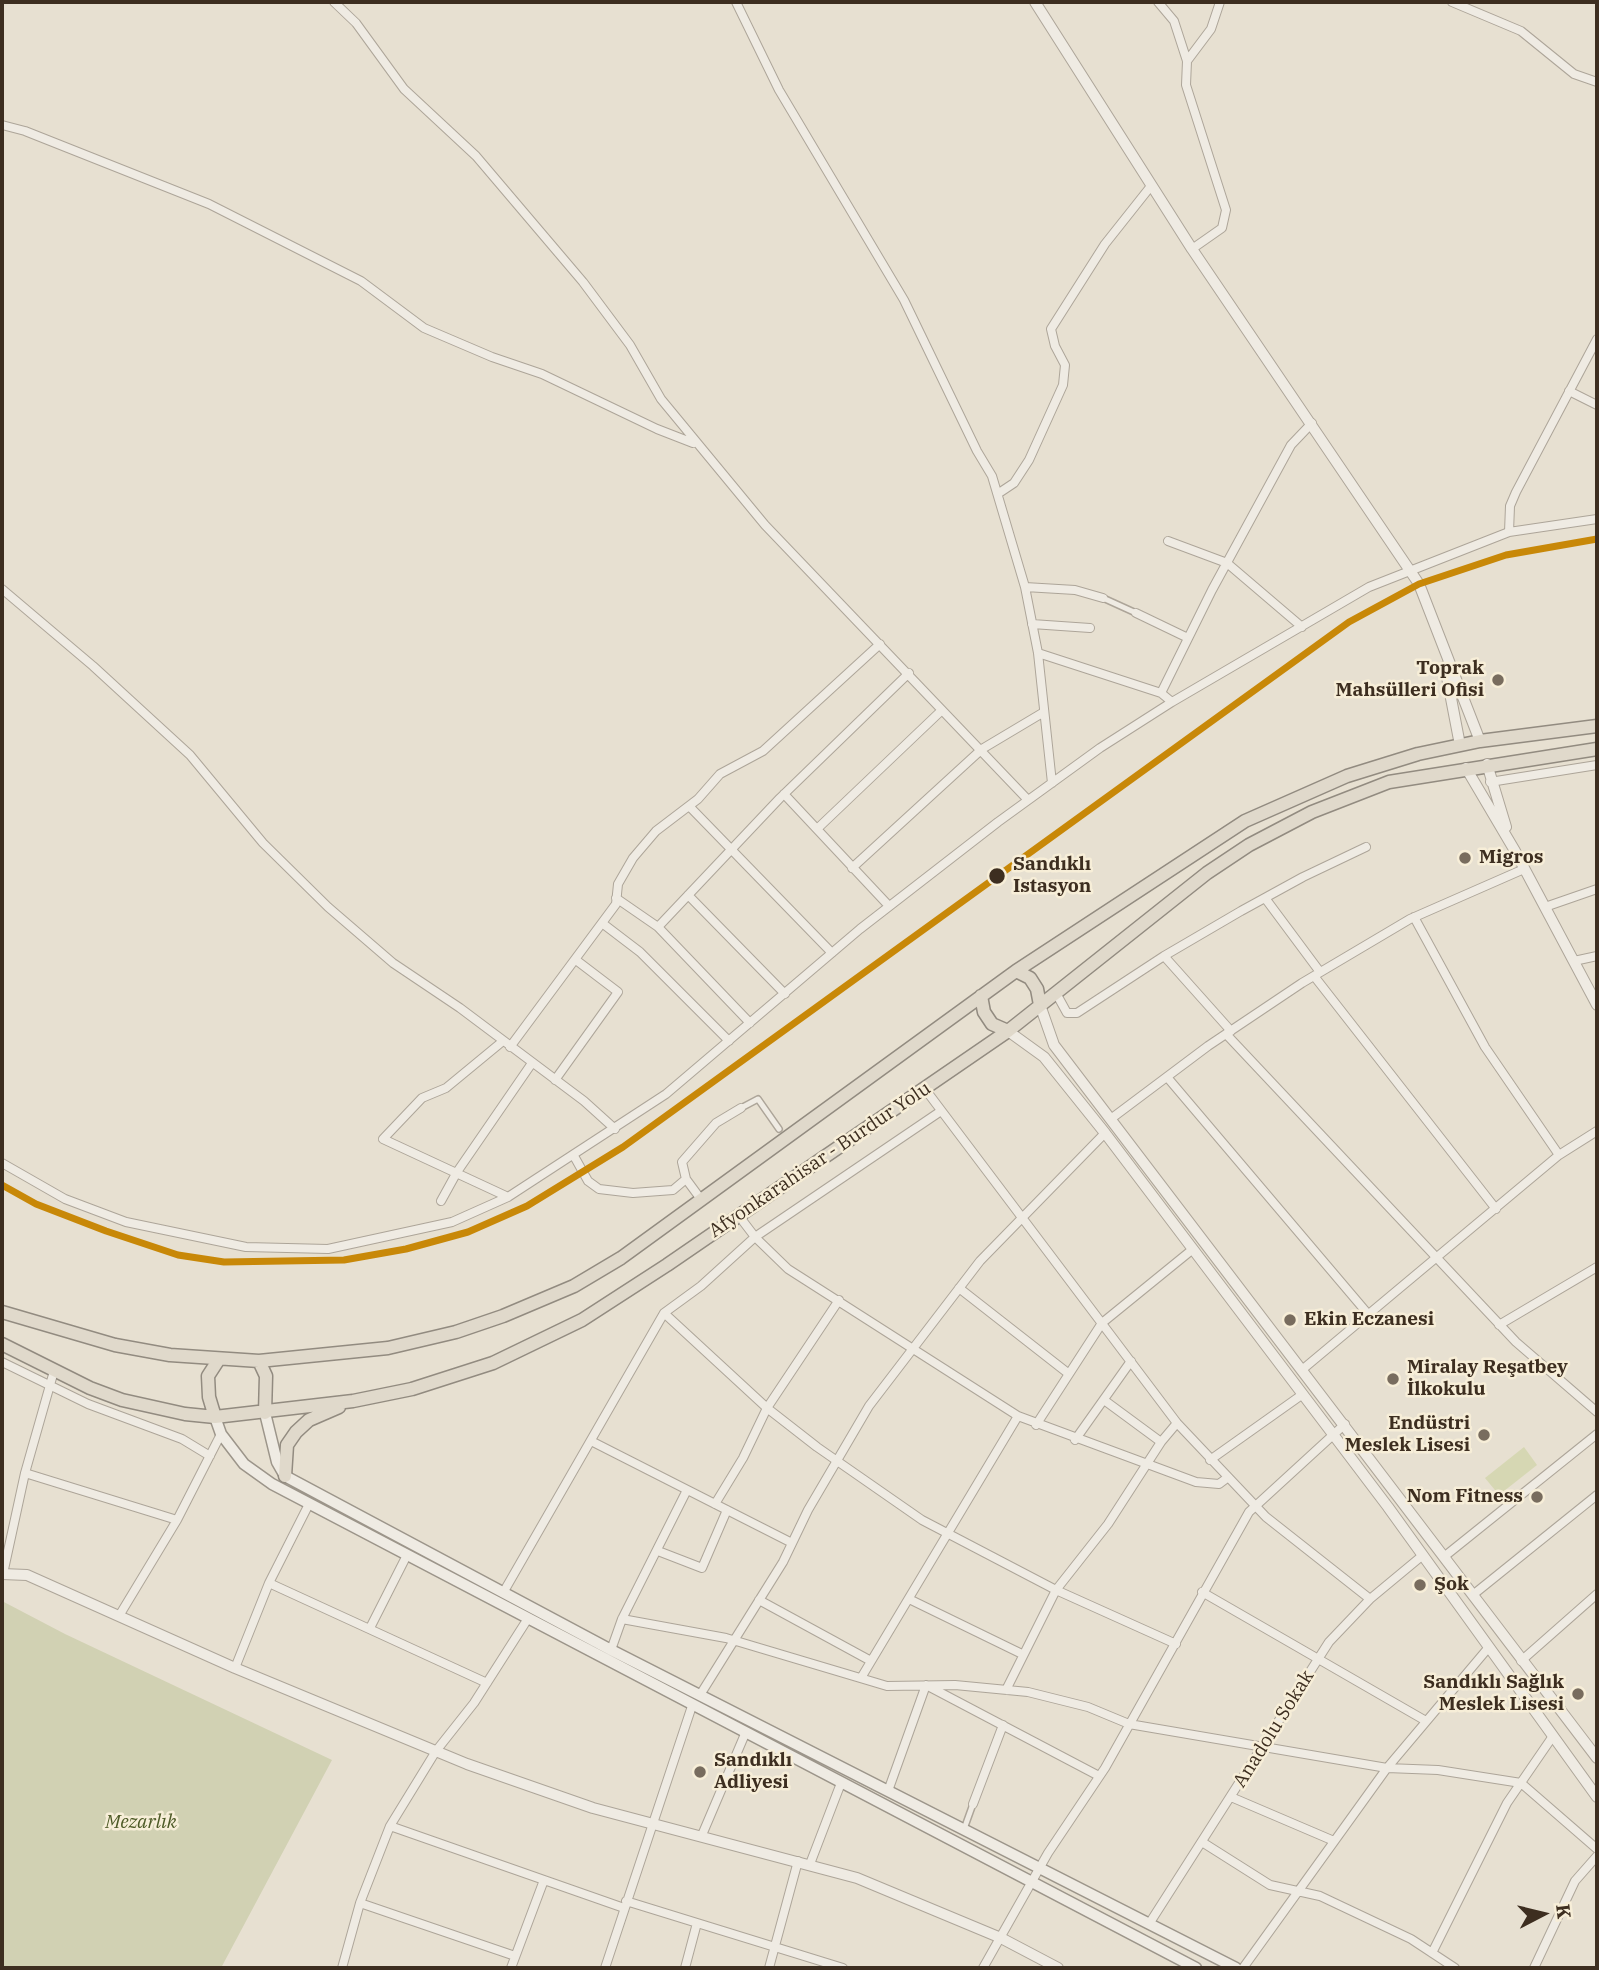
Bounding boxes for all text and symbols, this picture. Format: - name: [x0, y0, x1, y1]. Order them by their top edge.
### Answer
- place label: Toprak Mahsülleri Ofisi: [1336, 658, 1484, 702]
- marker: Toprak Mahsülleri Ofisi: [1490, 672, 1506, 688]
- place label: Migros: [1479, 847, 1543, 869]
- marker: Migros: [1457, 850, 1473, 866]
- place label: Sandıklı Istasyon: [1013, 854, 1091, 898]
- marker: Sandıklı Istasyon: [987, 866, 1007, 886]
- street label: Afyonkarahisar - Burdur Yolu: [705, 1077, 935, 1243]
- place label: Ekin Eczanesi: [1304, 1309, 1434, 1331]
- marker: Ekin Eczanesi: [1282, 1312, 1298, 1328]
- place label: Miralay Reşatbey İlkokulu: [1407, 1357, 1568, 1401]
- marker: Miralay Reşatbey İlkokulu: [1385, 1371, 1401, 1387]
- place label: Endüstri Meslek Lisesi: [1345, 1413, 1470, 1457]
- marker: Endüstri Meslek Lisesi: [1476, 1427, 1492, 1443]
- place label: Nom Fitness: [1407, 1486, 1523, 1508]
- marker: Nom Fitness: [1529, 1489, 1545, 1505]
- place label: Şok: [1434, 1574, 1469, 1596]
- marker: Şok: [1412, 1577, 1428, 1593]
- street label: Anadolu Sokak: [1229, 1666, 1319, 1792]
- place label: Sandıklı Sağlık Meslek Lisesi: [1423, 1672, 1564, 1716]
- marker: Sandıklı Sağlık Meslek Lisesi: [1570, 1686, 1586, 1702]
- place label: Sandıklı Adliyesi: [714, 1750, 792, 1794]
- marker: Sandıklı Adliyesi: [692, 1764, 708, 1780]
- park label: Mezarlık: [105, 1812, 177, 1834]
- north arrow: [1508, 1879, 1578, 1949]
- text: K: [1551, 1903, 1577, 1920]

